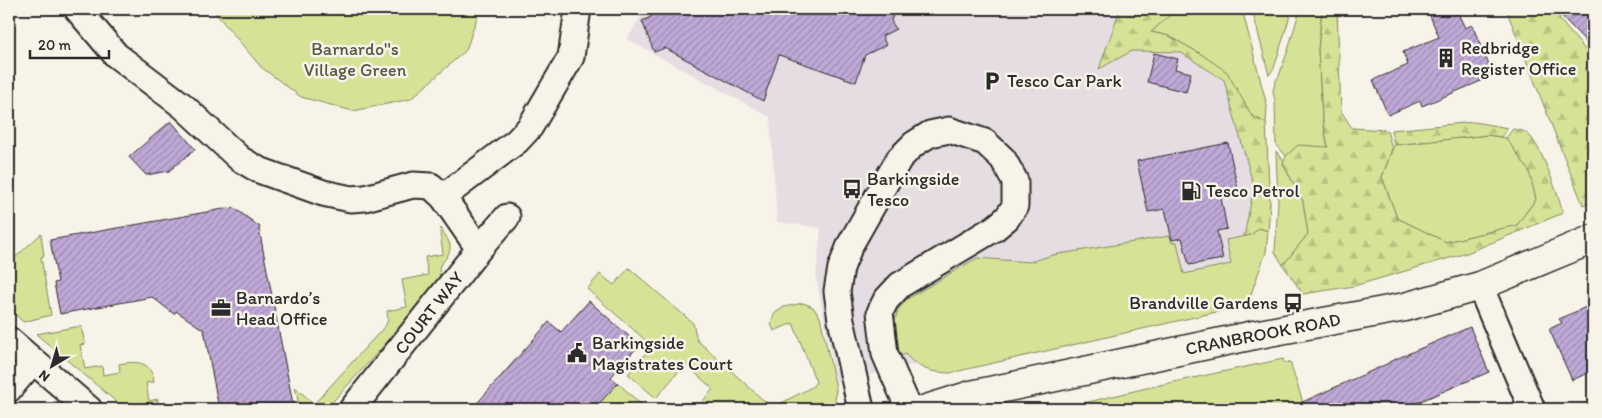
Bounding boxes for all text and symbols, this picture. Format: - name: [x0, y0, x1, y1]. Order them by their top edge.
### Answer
- scale bar: [30, 28, 109, 60]
- text: 20 m: [38, 36, 72, 54]
- place label: Redbridge Register Office: [1461, 37, 1576, 80]
- park label: Barnardo''s Village Green: [304, 38, 407, 81]
- building icon: Redbridge Register Office: [1435, 47, 1457, 69]
- parking icon: Tesco Car Park: [981, 70, 1003, 92]
- place label: Tesco Car Park: [1007, 70, 1122, 92]
- place label: Barkingside Tesco: [867, 168, 959, 211]
- bus stop icon: Barkingside Tesco: [841, 178, 863, 200]
- fuel station icon: Tesco Petrol: [1180, 180, 1202, 202]
- place label: Tesco Petrol: [1206, 180, 1299, 202]
- street label: COURT WAY: [390, 267, 469, 359]
- place label: Barnardo’s Head Office: [236, 287, 328, 330]
- place label: Brandville Gardens: [1129, 292, 1278, 314]
- bus stop icon: Brandville Gardens: [1282, 292, 1304, 314]
- office icon: Barnardo’s Head Office: [210, 297, 232, 319]
- street label: CRANBROOK ROAD: [1184, 308, 1342, 360]
- place label: Barkingside Magistrates Court: [592, 332, 733, 375]
- north arrow: [28, 340, 78, 390]
- public building icon: Barkingside Magistrates Court: [566, 342, 588, 364]
- text: N: [35, 366, 53, 385]

